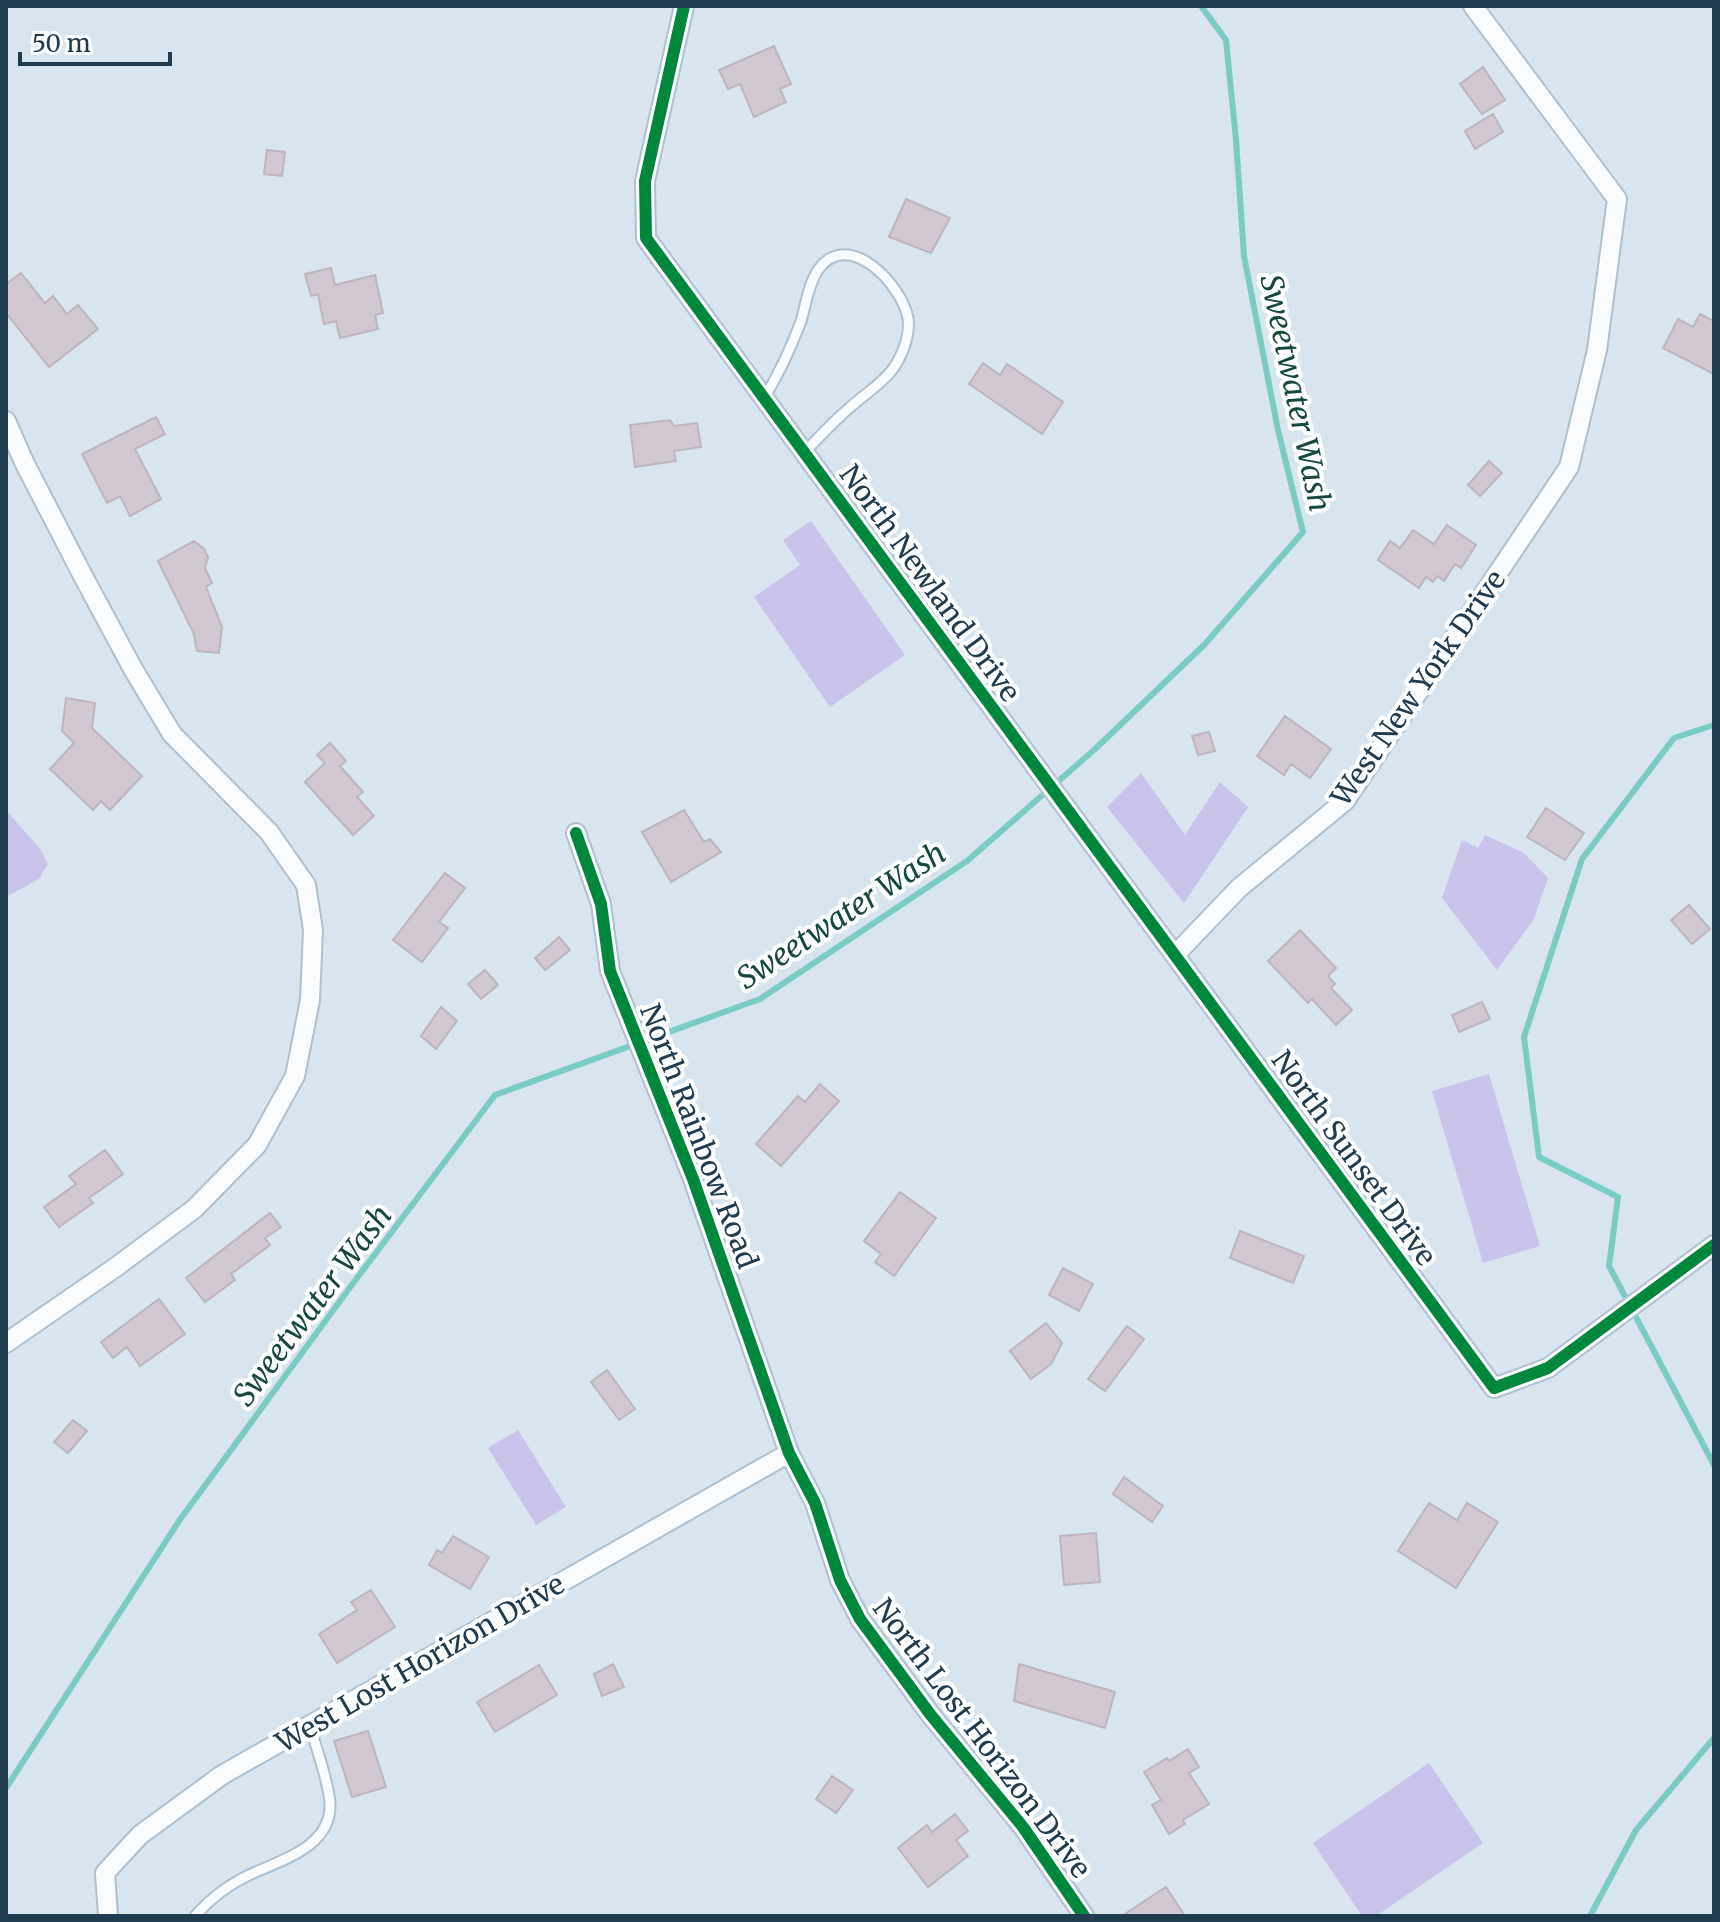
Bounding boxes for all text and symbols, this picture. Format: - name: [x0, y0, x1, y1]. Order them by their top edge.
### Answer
- scale bar: [20, 16, 170, 66]
- text: 50 m: [32, 28, 91, 59]
- water label: Sweetwater Wash: [1252, 271, 1340, 515]
- street label: North Newland Drive: [832, 457, 1028, 709]
- street label: West New York Drive: [1322, 563, 1513, 814]
- water label: Sweetwater Wash: [729, 833, 953, 997]
- street label: North Rainbow Road: [632, 999, 766, 1273]
- street label: North Sunset Drive: [1264, 1043, 1444, 1273]
- water label: Sweetwater Wash: [224, 1197, 400, 1413]
- street label: West Lost Horizon Drive: [268, 1566, 571, 1761]
- street label: North Lost Horizon Drive: [865, 1591, 1099, 1885]

